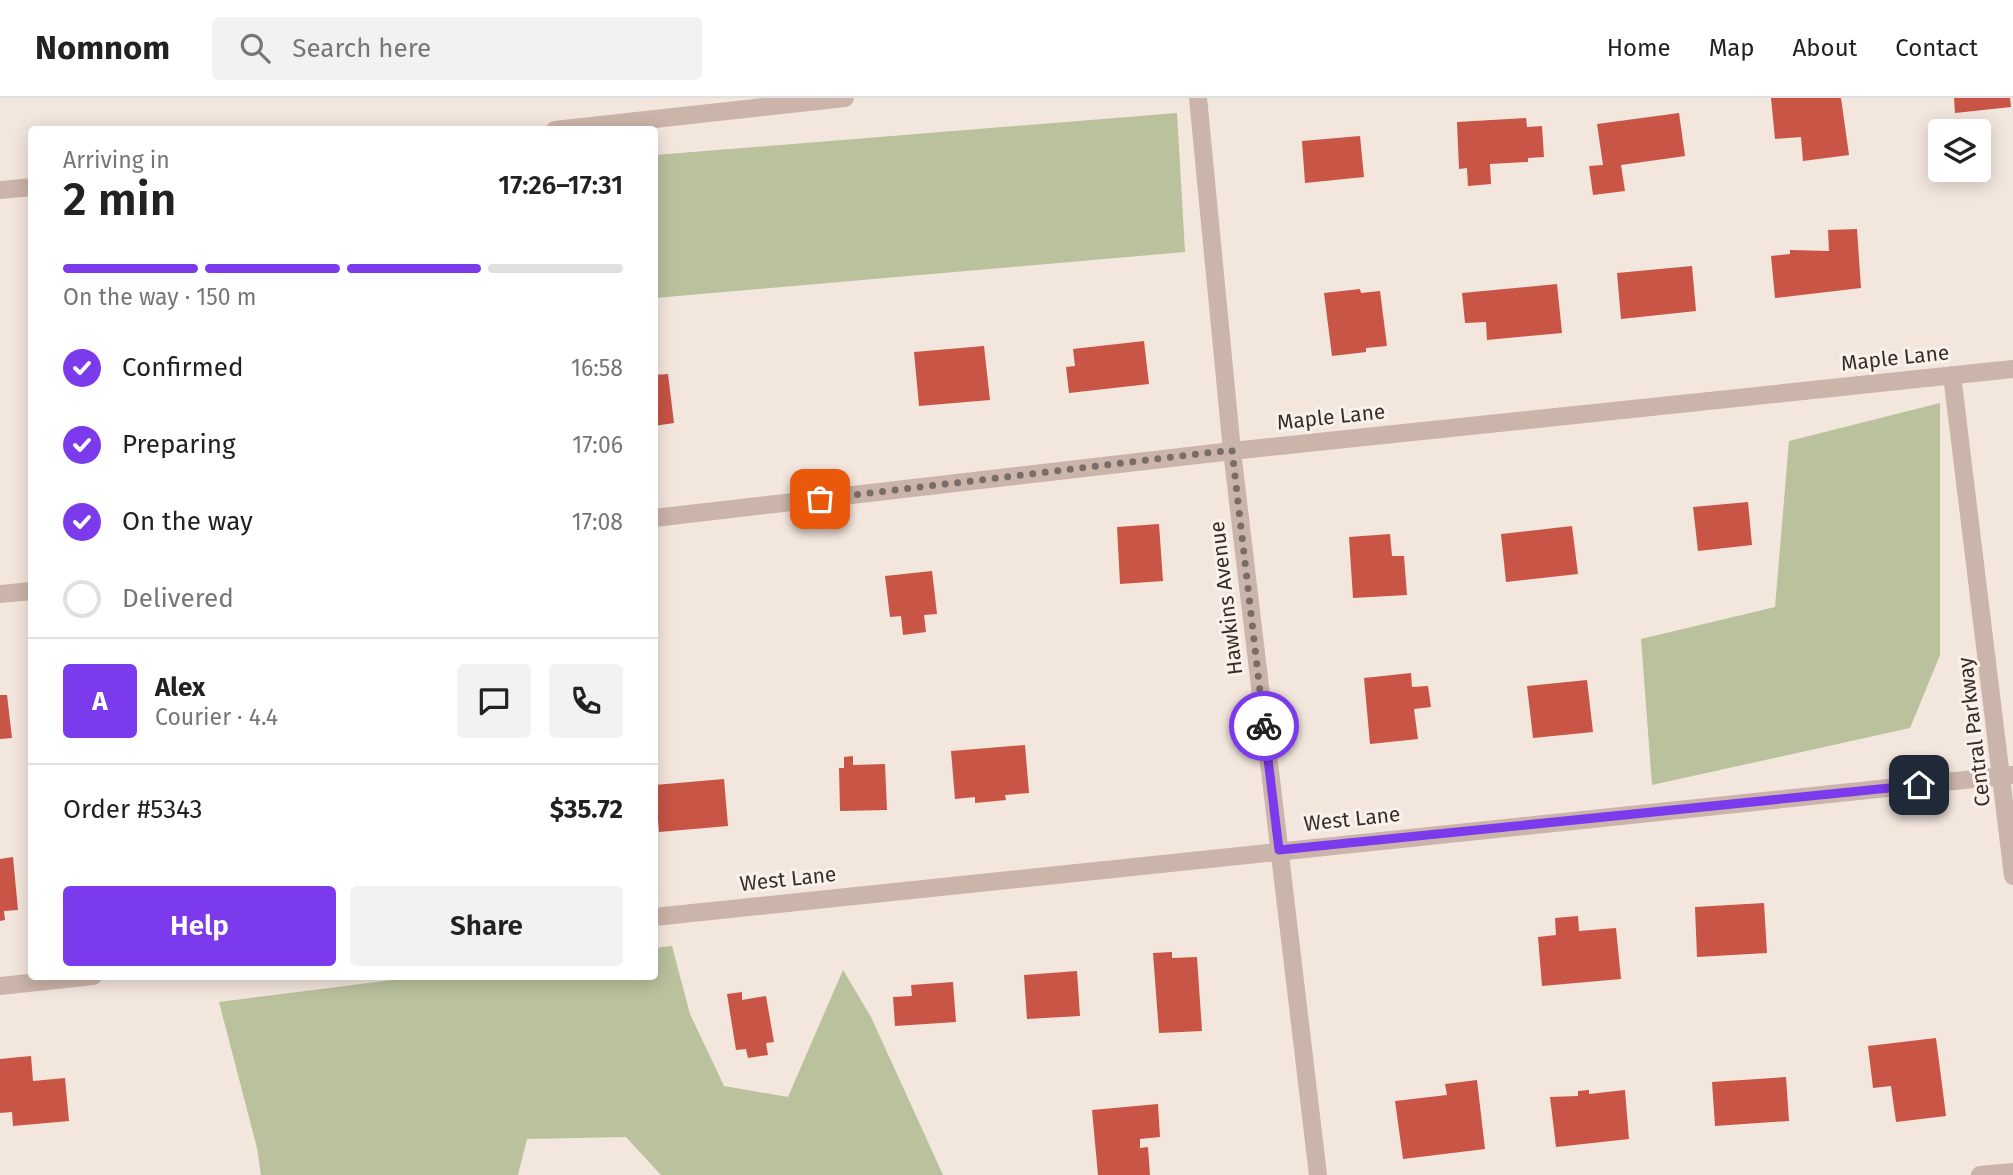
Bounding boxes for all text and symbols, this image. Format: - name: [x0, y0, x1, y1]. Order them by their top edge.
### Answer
- search box: [212, 17, 702, 80]
- text: Nomnom: [35, 28, 170, 68]
- icon: search: [236, 29, 274, 67]
- text: Search here: [292, 33, 431, 64]
- text: Home: [1607, 34, 1671, 62]
- text: Map: [1709, 34, 1755, 62]
- text: About: [1793, 34, 1857, 62]
- text: Contact: [1895, 34, 1978, 62]
- map controls: [1928, 119, 1991, 182]
- button: layers: [1928, 119, 1991, 182]
- text: Arriving in: [63, 146, 170, 174]
- text: 17:26–17:31: [498, 170, 623, 201]
- text: 2 min: [63, 172, 176, 227]
- text: On the way · 150 m: [63, 283, 256, 311]
- street label: Maple Lane: [1840, 339, 1950, 377]
- icon: check: [63, 349, 101, 387]
- text: Confirmed: [122, 352, 243, 383]
- text: 16:58: [571, 354, 623, 382]
- street label: Maple Lane: [1276, 398, 1386, 436]
- icon: check: [63, 426, 101, 464]
- text: Preparing: [122, 429, 235, 460]
- text: 17:06: [572, 431, 623, 459]
- pin: [790, 469, 850, 529]
- icon: bag: [801, 480, 839, 518]
- icon: check: [63, 503, 101, 541]
- text: On the way: [122, 506, 253, 537]
- text: 17:08: [572, 508, 623, 536]
- street label: Hawkins Avenue: [1204, 520, 1248, 676]
- text: Delivered: [122, 583, 234, 614]
- street label: Central Parkway: [1952, 655, 1996, 808]
- button: chat: [457, 664, 531, 738]
- button: phone: [549, 664, 623, 738]
- text: Alex: [155, 672, 205, 703]
- text: A: [92, 686, 108, 717]
- courier: [1229, 691, 1299, 761]
- text: Courier · 4.4: [155, 703, 278, 731]
- icon: bike: [1245, 707, 1283, 745]
- pin: [1889, 755, 1949, 815]
- icon: home: [1900, 766, 1938, 804]
- text: Order #5343: [63, 794, 202, 825]
- text: $35.72: [550, 794, 623, 825]
- street label: West Lane: [1302, 801, 1402, 837]
- street label: West Lane: [738, 861, 838, 897]
- button: Help: [63, 886, 336, 966]
- button: Share: [350, 886, 623, 966]

